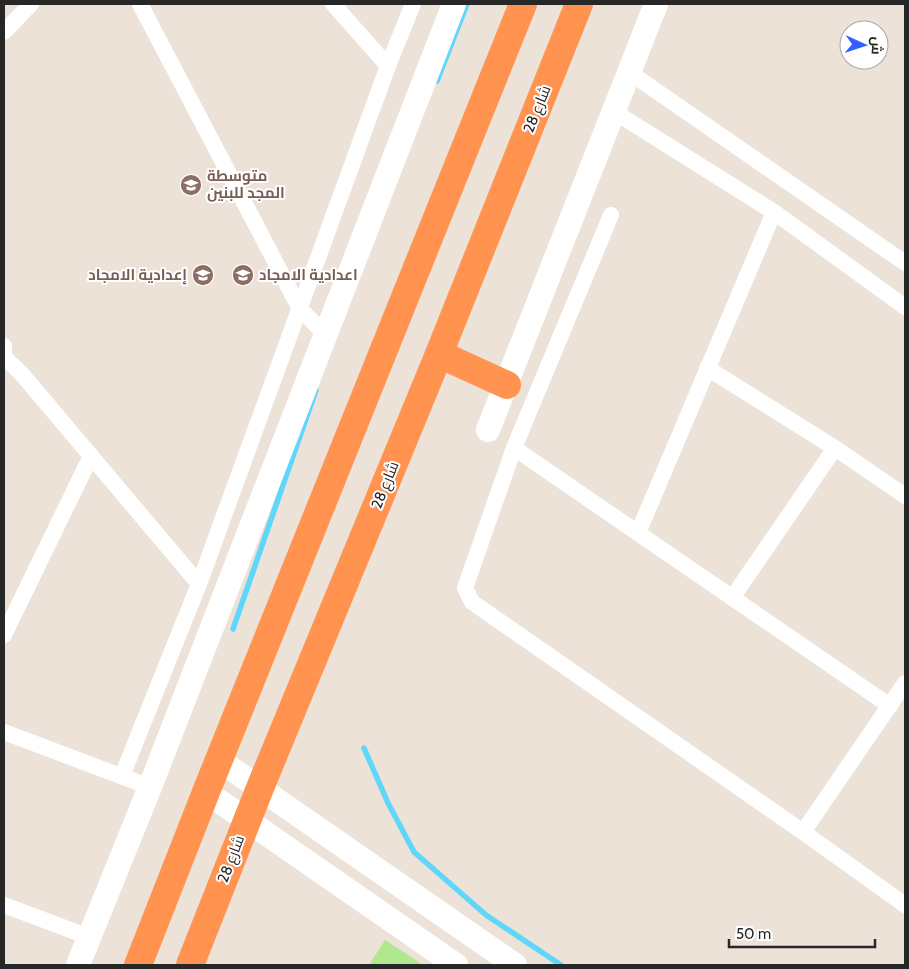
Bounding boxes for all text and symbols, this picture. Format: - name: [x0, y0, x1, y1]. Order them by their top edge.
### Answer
- north arrow: [839, 20, 889, 70]
- text: ش: [868, 36, 886, 55]
- street label: شارع 28: [519, 83, 556, 136]
- place label: متوسطة المجد للبنين: [207, 167, 285, 202]
- school or university icon: متوسطة المجد للبنين: [179, 173, 203, 197]
- school or university icon: إعدادية الامجاد: [191, 263, 215, 287]
- school or university icon: اعدادية الامجاد: [231, 263, 255, 287]
- place label: إعدادية الامجاد: [88, 266, 187, 285]
- place label: اعدادية الامجاد: [259, 266, 358, 284]
- street label: شارع 28: [367, 459, 404, 512]
- street label: شارع 28: [214, 833, 250, 886]
- scale bar: [729, 916, 875, 948]
- text: 50 m: [736, 925, 771, 943]

